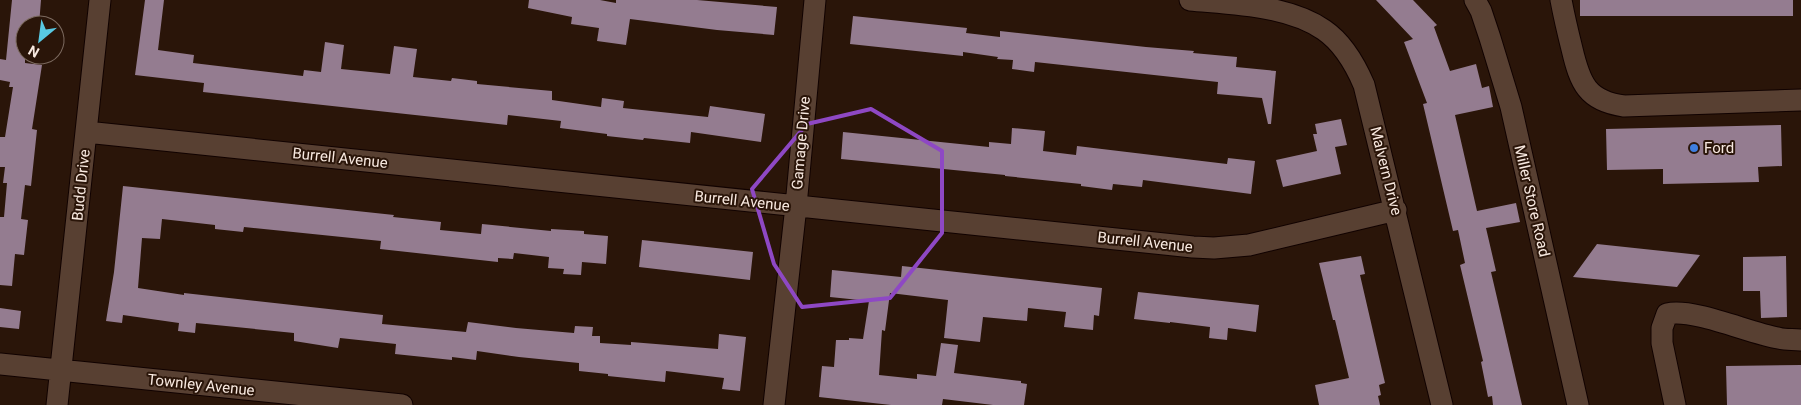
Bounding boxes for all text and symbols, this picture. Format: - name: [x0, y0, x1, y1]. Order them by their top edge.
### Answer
- north arrow: [15, 15, 65, 65]
- text: N: [25, 42, 42, 61]
- street label: Gamage Drive: [788, 96, 814, 190]
- street label: Malvern Drive: [1366, 125, 1406, 217]
- place label: Ford: [1704, 139, 1734, 157]
- marker: Ford: [1688, 142, 1700, 154]
- street label: Miller Store Road: [1510, 143, 1554, 259]
- street label: Burrell Avenue: [291, 144, 389, 172]
- street label: Budd Drive: [68, 148, 94, 222]
- street label: Burrell Avenue: [693, 187, 791, 215]
- street label: Burrell Avenue: [1096, 228, 1194, 256]
- street label: Townley Avenue: [146, 370, 256, 400]

